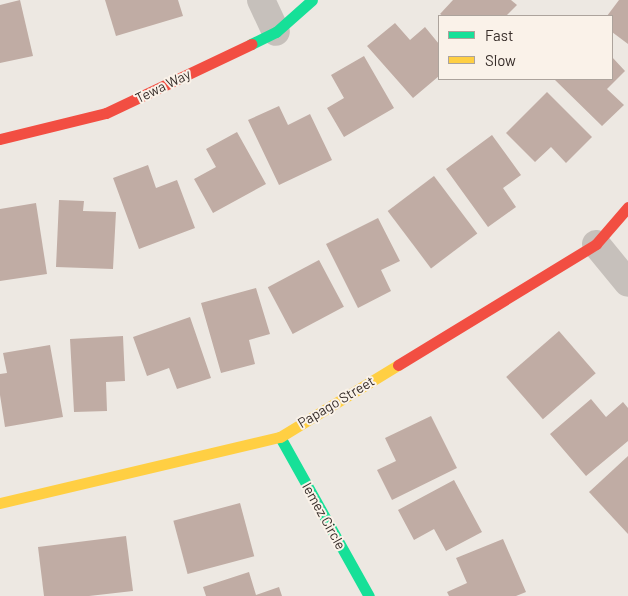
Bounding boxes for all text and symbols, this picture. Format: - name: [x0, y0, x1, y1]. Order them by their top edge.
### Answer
- legend: [438, 15, 613, 80]
- text: Fast: [485, 26, 513, 44]
- text: Slow: [485, 51, 516, 69]
- street label: Tewa Way: [133, 65, 193, 107]
- street label: Papago Street: [295, 373, 377, 431]
- street label: Iemez Circle: [299, 480, 349, 552]

